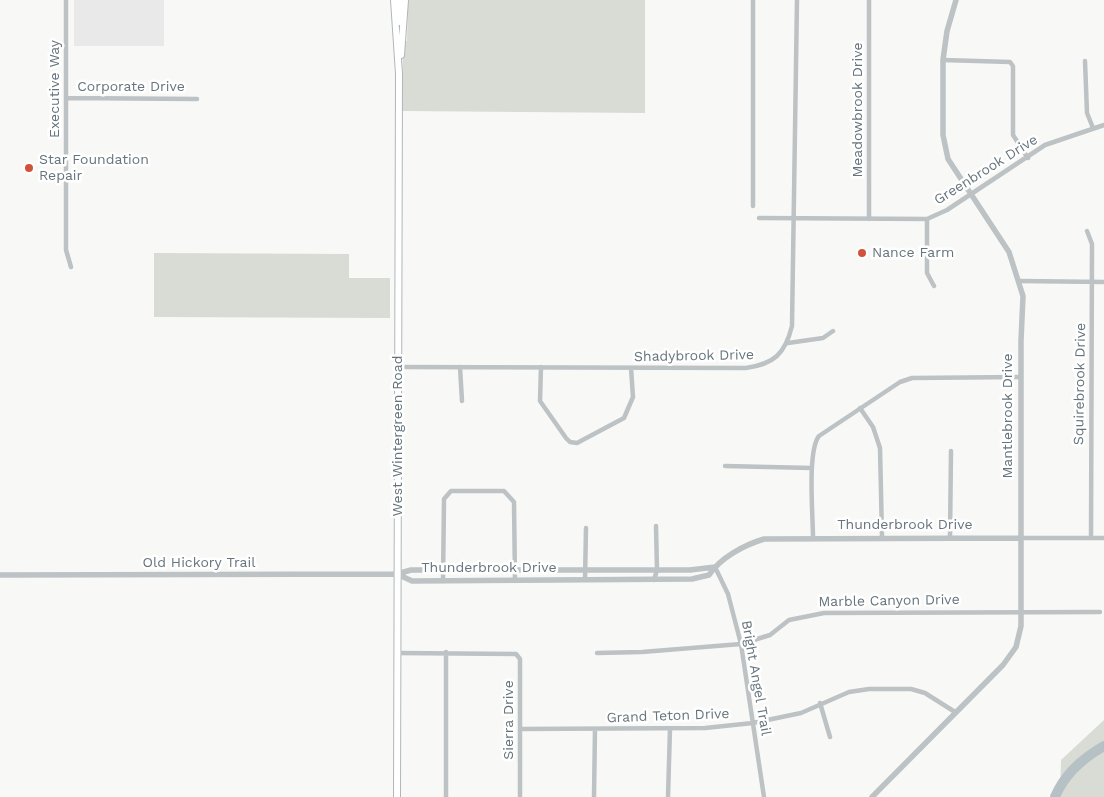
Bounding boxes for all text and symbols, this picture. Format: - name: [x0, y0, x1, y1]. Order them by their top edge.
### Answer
- street label: Executive Way: [47, 40, 63, 138]
- street label: Meadowbrook Drive: [850, 42, 866, 178]
- street label: Corporate Drive: [77, 79, 185, 95]
- street label: Greenbrook Drive: [931, 131, 1041, 209]
- place label: Star Foundation Repair: [39, 152, 149, 184]
- marker: Star Foundation Repair: [23, 162, 35, 174]
- place label: Nance Farm: [872, 245, 954, 261]
- marker: Nance Farm: [856, 247, 868, 259]
- street label: Squirebrook Drive: [1071, 323, 1089, 445]
- street label: Shadybrook Drive: [634, 347, 754, 365]
- street label: Mantlebrook Drive: [1000, 353, 1016, 479]
- street label: West Wintergreen Road: [390, 356, 406, 516]
- street label: Thunderbrook Drive: [837, 517, 973, 533]
- street label: Old Hickory Trail: [143, 555, 255, 571]
- street label: Thunderbrook Drive: [421, 560, 557, 576]
- street label: Marble Canyon Drive: [818, 591, 960, 611]
- street label: Bright Angel Trail: [738, 619, 774, 737]
- street label: Sierra Drive: [501, 680, 517, 760]
- street label: Grand Teton Drive: [606, 705, 730, 727]

